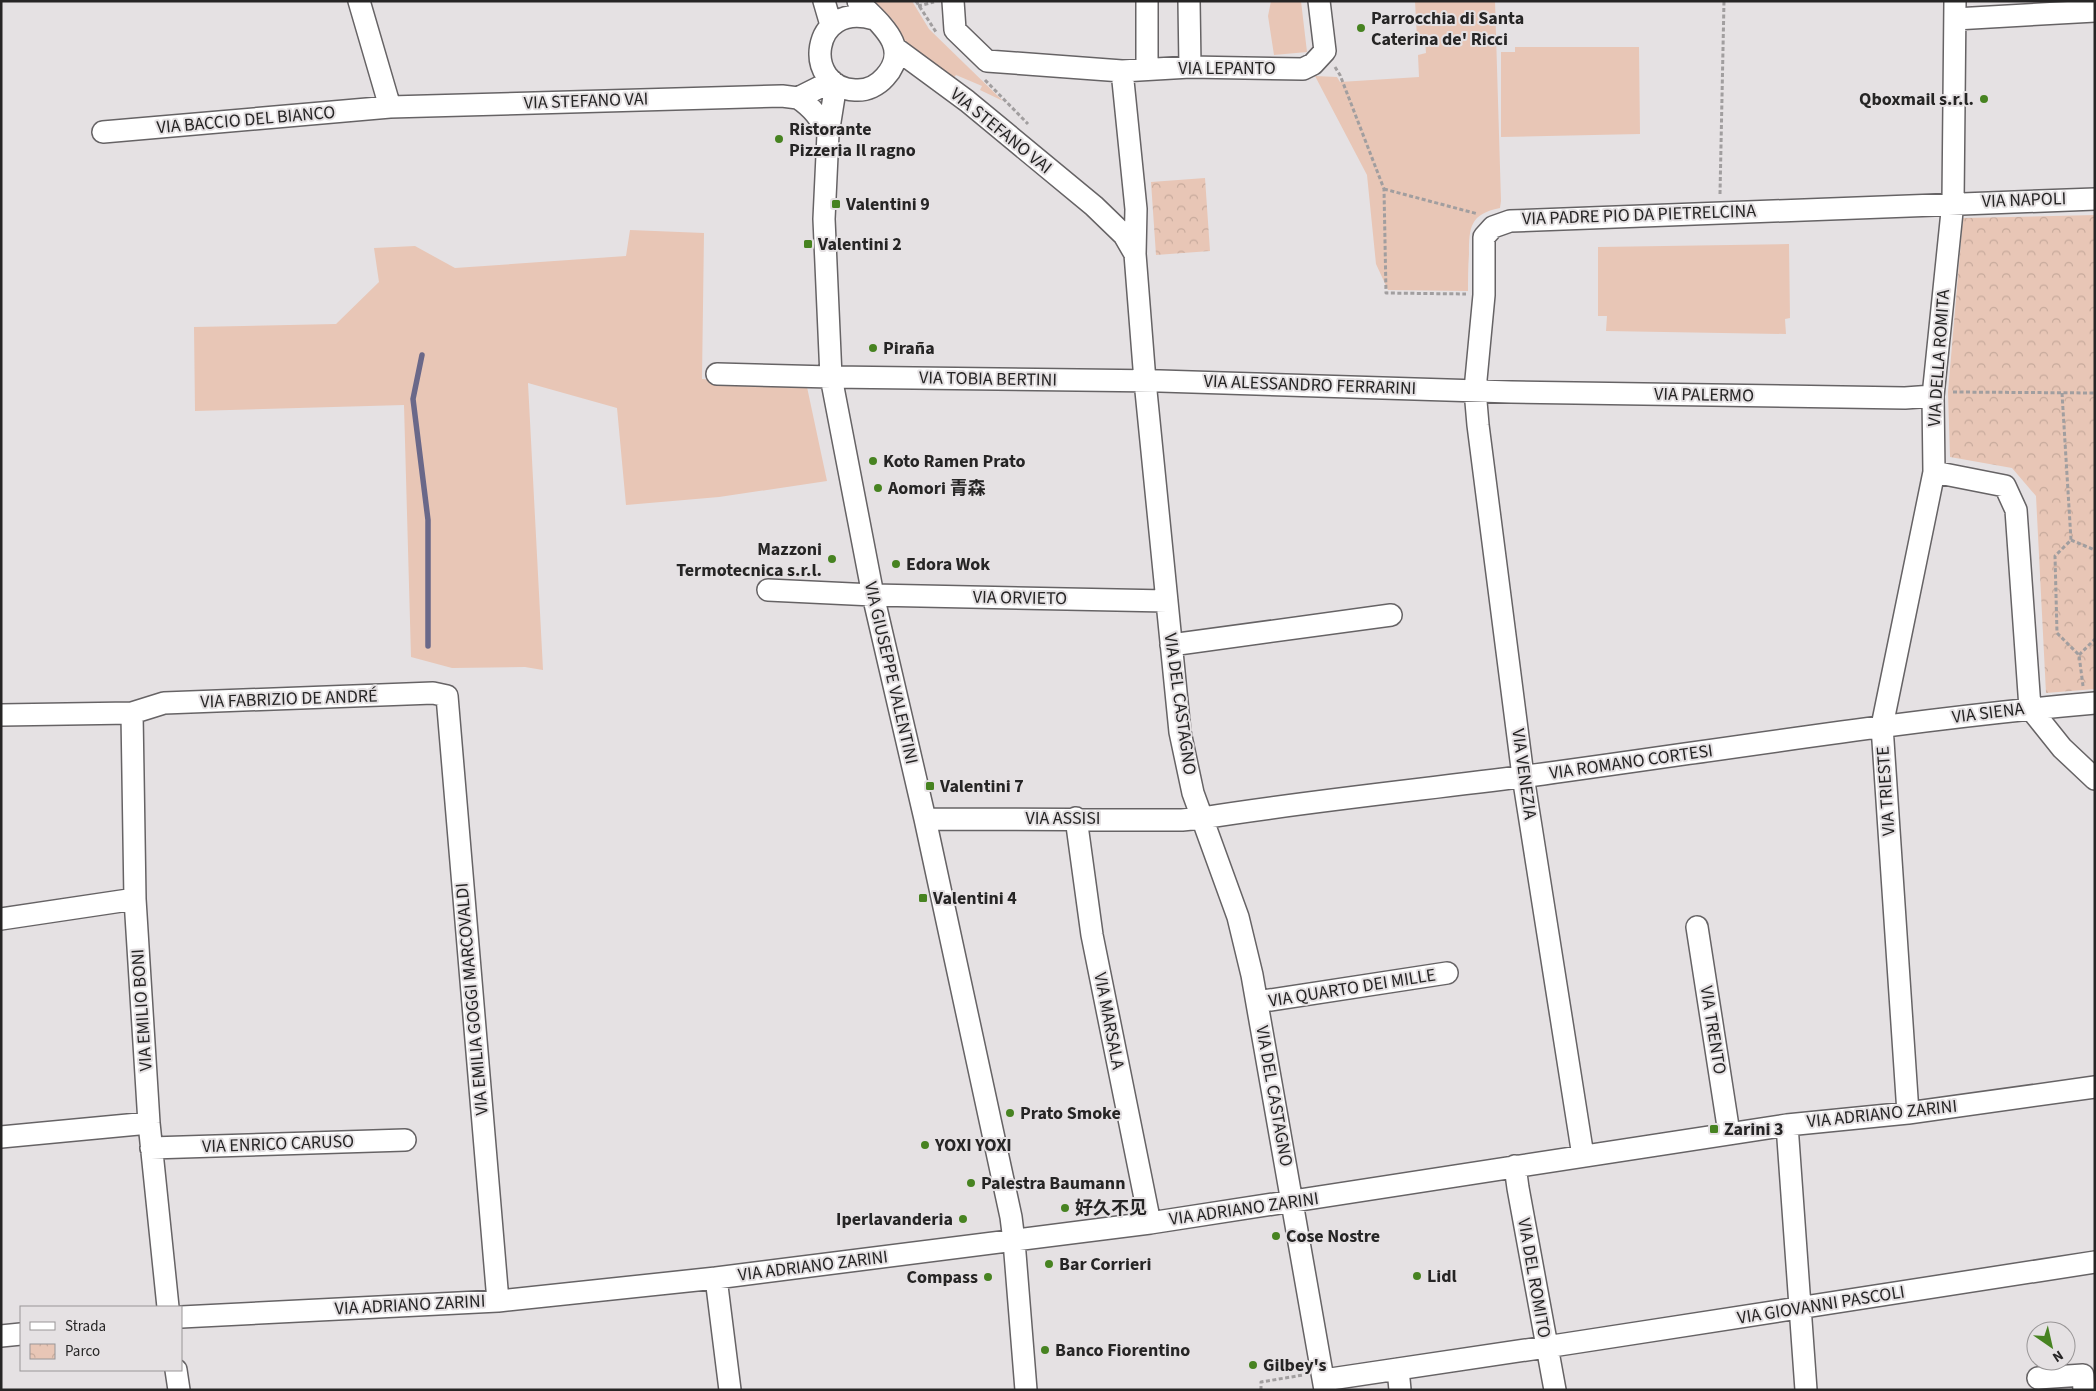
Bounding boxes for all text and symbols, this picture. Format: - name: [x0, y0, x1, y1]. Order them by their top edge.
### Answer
- place label: Parrocchia di Santa Caterina de' Ricci: [1371, 6, 1524, 52]
- marker: Parrocchia di Santa Caterina de' Ricci: [1355, 22, 1367, 34]
- street label: VIA LEPANTO: [1178, 56, 1276, 81]
- street label: VIA STEFANO VAI: [945, 82, 1057, 180]
- street label: VIA STEFANO VAI: [523, 86, 649, 116]
- place label: Qboxmail s.r.l.: [1859, 87, 1974, 112]
- marker: Qboxmail s.r.l.: [1978, 93, 1990, 105]
- street label: VIA BACCIO DEL BIANCO: [156, 100, 336, 140]
- place label: Ristorante Pizzeria Il ragno: [789, 117, 916, 163]
- marker: Ristorante Pizzeria Il ragno: [773, 133, 785, 145]
- street label: VIA NAPOLI: [1981, 186, 2067, 214]
- place label: Valentini 9: [845, 192, 930, 217]
- marker: Valentini 9: [830, 198, 842, 210]
- street label: VIA PADRE PIO DA PIETRELCINA: [1522, 198, 1757, 232]
- place label: Valentini 2: [817, 232, 902, 257]
- marker: Valentini 2: [802, 238, 814, 250]
- street label: VIA DELLA ROMITA: [1922, 288, 1956, 427]
- place label: Piraña: [883, 336, 935, 361]
- marker: Piraña: [867, 342, 879, 354]
- street label: VIA TOBIA BERTINI: [919, 365, 1057, 393]
- street label: VIA ALESSANDRO FERRARINI: [1203, 369, 1417, 401]
- street label: VIA PALERMO: [1654, 382, 1754, 408]
- place label: Koto Ramen Prato: [883, 449, 1026, 474]
- marker: Koto Ramen Prato: [867, 455, 879, 467]
- place label: Aomori 青森: [887, 476, 985, 501]
- marker: Aomori 青森: [872, 482, 884, 494]
- place label: Mazzoni Termotecnica s.r.l.: [676, 537, 822, 583]
- place label: Edora Wok: [906, 552, 990, 577]
- marker: Mazzoni Termotecnica s.r.l.: [826, 553, 838, 565]
- marker: Edora Wok: [890, 558, 902, 570]
- street label: VIA GIUSEPPE VALENTINI: [858, 579, 924, 767]
- street label: VIA ORVIETO: [973, 585, 1067, 611]
- street label: VIA DEL CASTAGNO: [1158, 632, 1202, 776]
- street label: VIA FABRIZIO DE ANDRÉ: [200, 683, 378, 715]
- street label: VIA SIENA: [1950, 696, 2026, 730]
- street label: VIA VENEZIA: [1505, 727, 1543, 821]
- street label: VIA ROMANO CORTESI: [1548, 738, 1714, 786]
- street label: VIA TRIESTE: [1870, 745, 1902, 837]
- place label: Valentini 7: [939, 774, 1024, 799]
- marker: Valentini 7: [924, 780, 936, 792]
- street label: VIA ASSISI: [1025, 806, 1101, 831]
- street label: VIA EMILIA GOGGI MARCOVALDI: [449, 882, 495, 1116]
- place label: Valentini 4: [932, 886, 1017, 911]
- marker: Valentini 4: [917, 892, 929, 904]
- street label: VIA EMILIO BONI: [125, 948, 159, 1072]
- street label: VIA QUARTO DEI MILLE: [1267, 962, 1437, 1014]
- street label: VIA MARSALA: [1087, 970, 1131, 1072]
- street label: VIA TRENTO: [1694, 984, 1732, 1076]
- street label: VIA DEL CASTAGNO: [1249, 1024, 1299, 1169]
- street label: VIA ADRIANO ZARINI: [1806, 1094, 1958, 1134]
- place label: Prato Smoke: [1020, 1101, 1121, 1126]
- marker: Prato Smoke: [1004, 1107, 1016, 1119]
- place label: Zarini 3: [1724, 1117, 1784, 1142]
- marker: Zarini 3: [1708, 1123, 1720, 1135]
- street label: VIA ENRICO CARUSO: [202, 1129, 354, 1159]
- place label: YOXI YOXI: [934, 1133, 1012, 1158]
- marker: YOXI YOXI: [919, 1139, 931, 1151]
- place label: Palestra Baumann: [981, 1171, 1125, 1196]
- marker: Palestra Baumann: [965, 1177, 977, 1189]
- street label: VIA ADRIANO ZARINI: [1168, 1186, 1320, 1232]
- place label: 好久不见: [1075, 1196, 1147, 1221]
- marker: 好久不见: [1059, 1202, 1071, 1214]
- place label: Iperlavanderia: [836, 1207, 953, 1232]
- marker: Iperlavanderia: [957, 1213, 969, 1225]
- street label: VIA DEL ROMITO: [1511, 1216, 1557, 1340]
- place label: Cose Nostre: [1286, 1224, 1380, 1249]
- marker: Cose Nostre: [1270, 1230, 1282, 1242]
- street label: VIA ADRIANO ZARINI: [737, 1244, 889, 1288]
- place label: Bar Corrieri: [1059, 1252, 1151, 1277]
- marker: Bar Corrieri: [1043, 1258, 1055, 1270]
- place label: Lidl: [1427, 1264, 1457, 1289]
- place label: Compass: [907, 1265, 978, 1290]
- marker: Lidl: [1411, 1270, 1423, 1282]
- marker: Compass: [982, 1271, 994, 1283]
- street label: VIA GIOVANNI PASCOLI: [1735, 1279, 1907, 1331]
- street label: VIA ADRIANO ZARINI: [334, 1289, 486, 1321]
- legend: [20, 1306, 182, 1371]
- text: Strada: [65, 1316, 106, 1337]
- north arrow: [2026, 1321, 2076, 1371]
- place label: Banco Fiorentino: [1055, 1338, 1190, 1363]
- text: Parco: [65, 1341, 100, 1362]
- marker: Banco Fiorentino: [1039, 1344, 1051, 1356]
- text: N: [2048, 1345, 2067, 1367]
- place label: Gilbey's: [1263, 1353, 1327, 1378]
- marker: Gilbey's: [1247, 1359, 1259, 1371]

